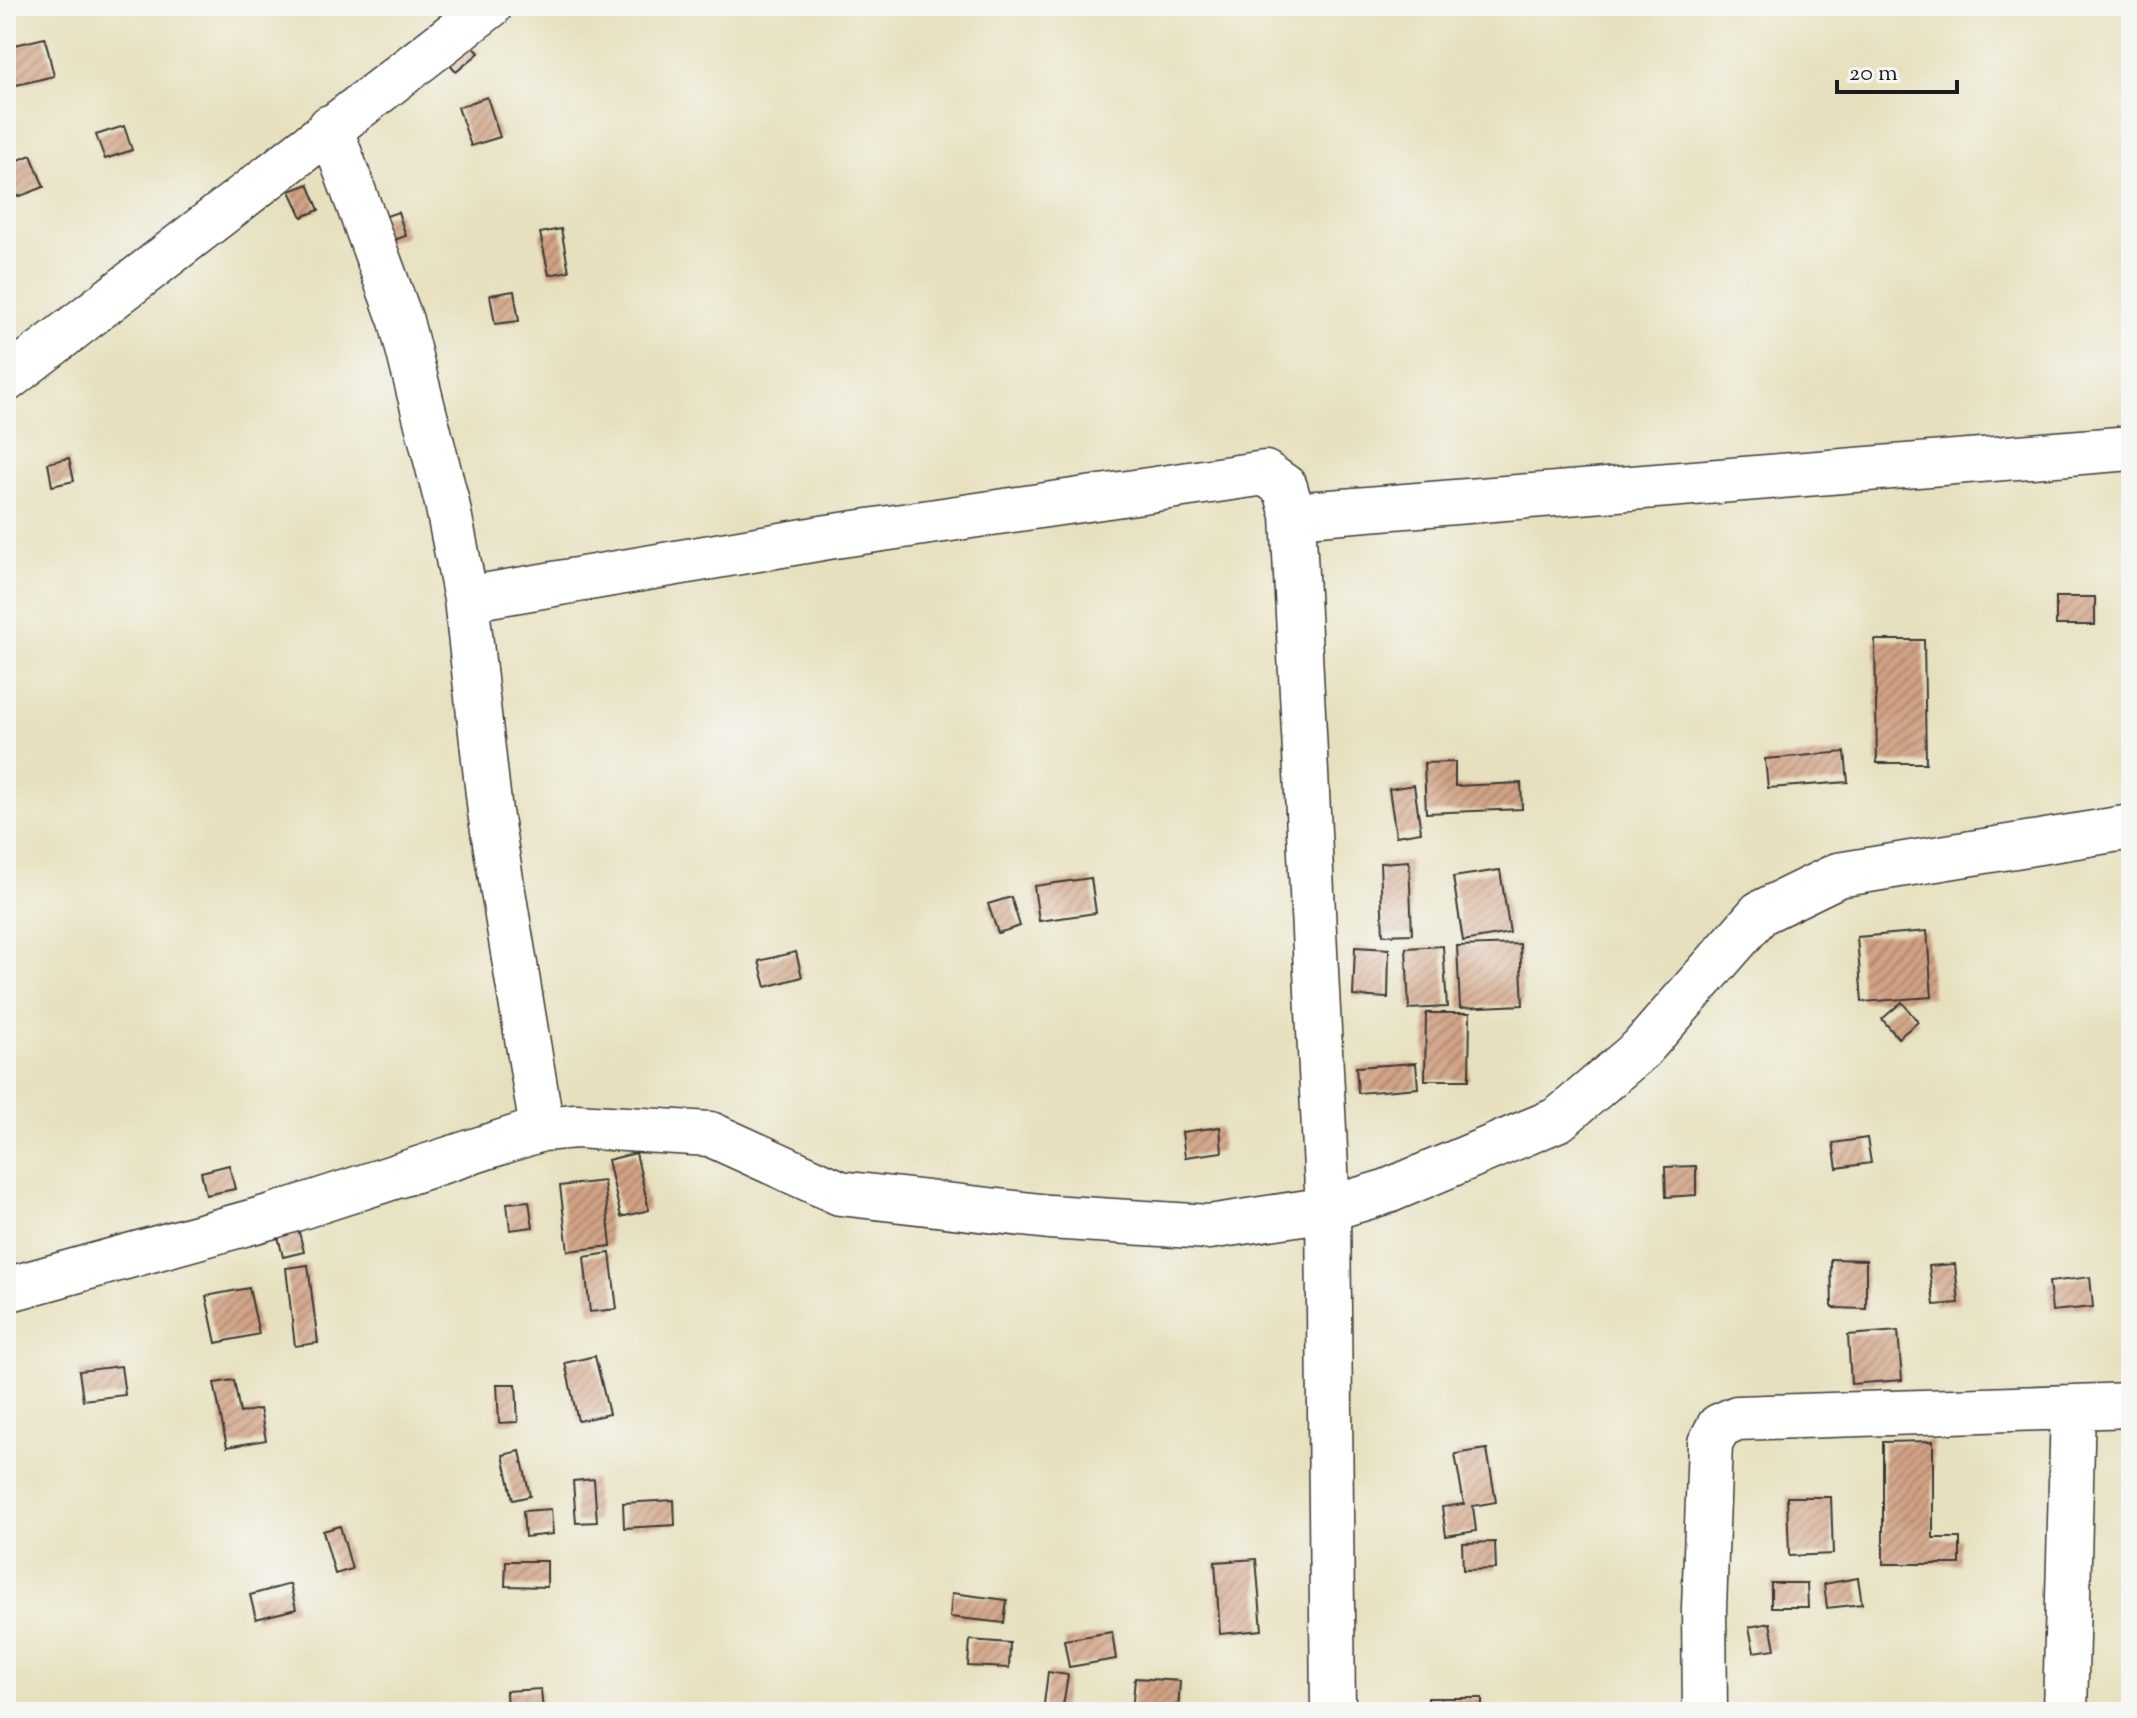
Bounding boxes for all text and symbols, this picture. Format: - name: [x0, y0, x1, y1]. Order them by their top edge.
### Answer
- scale bar: [1837, 44, 1957, 94]
- text: 20 m: [1849, 57, 1898, 91]

